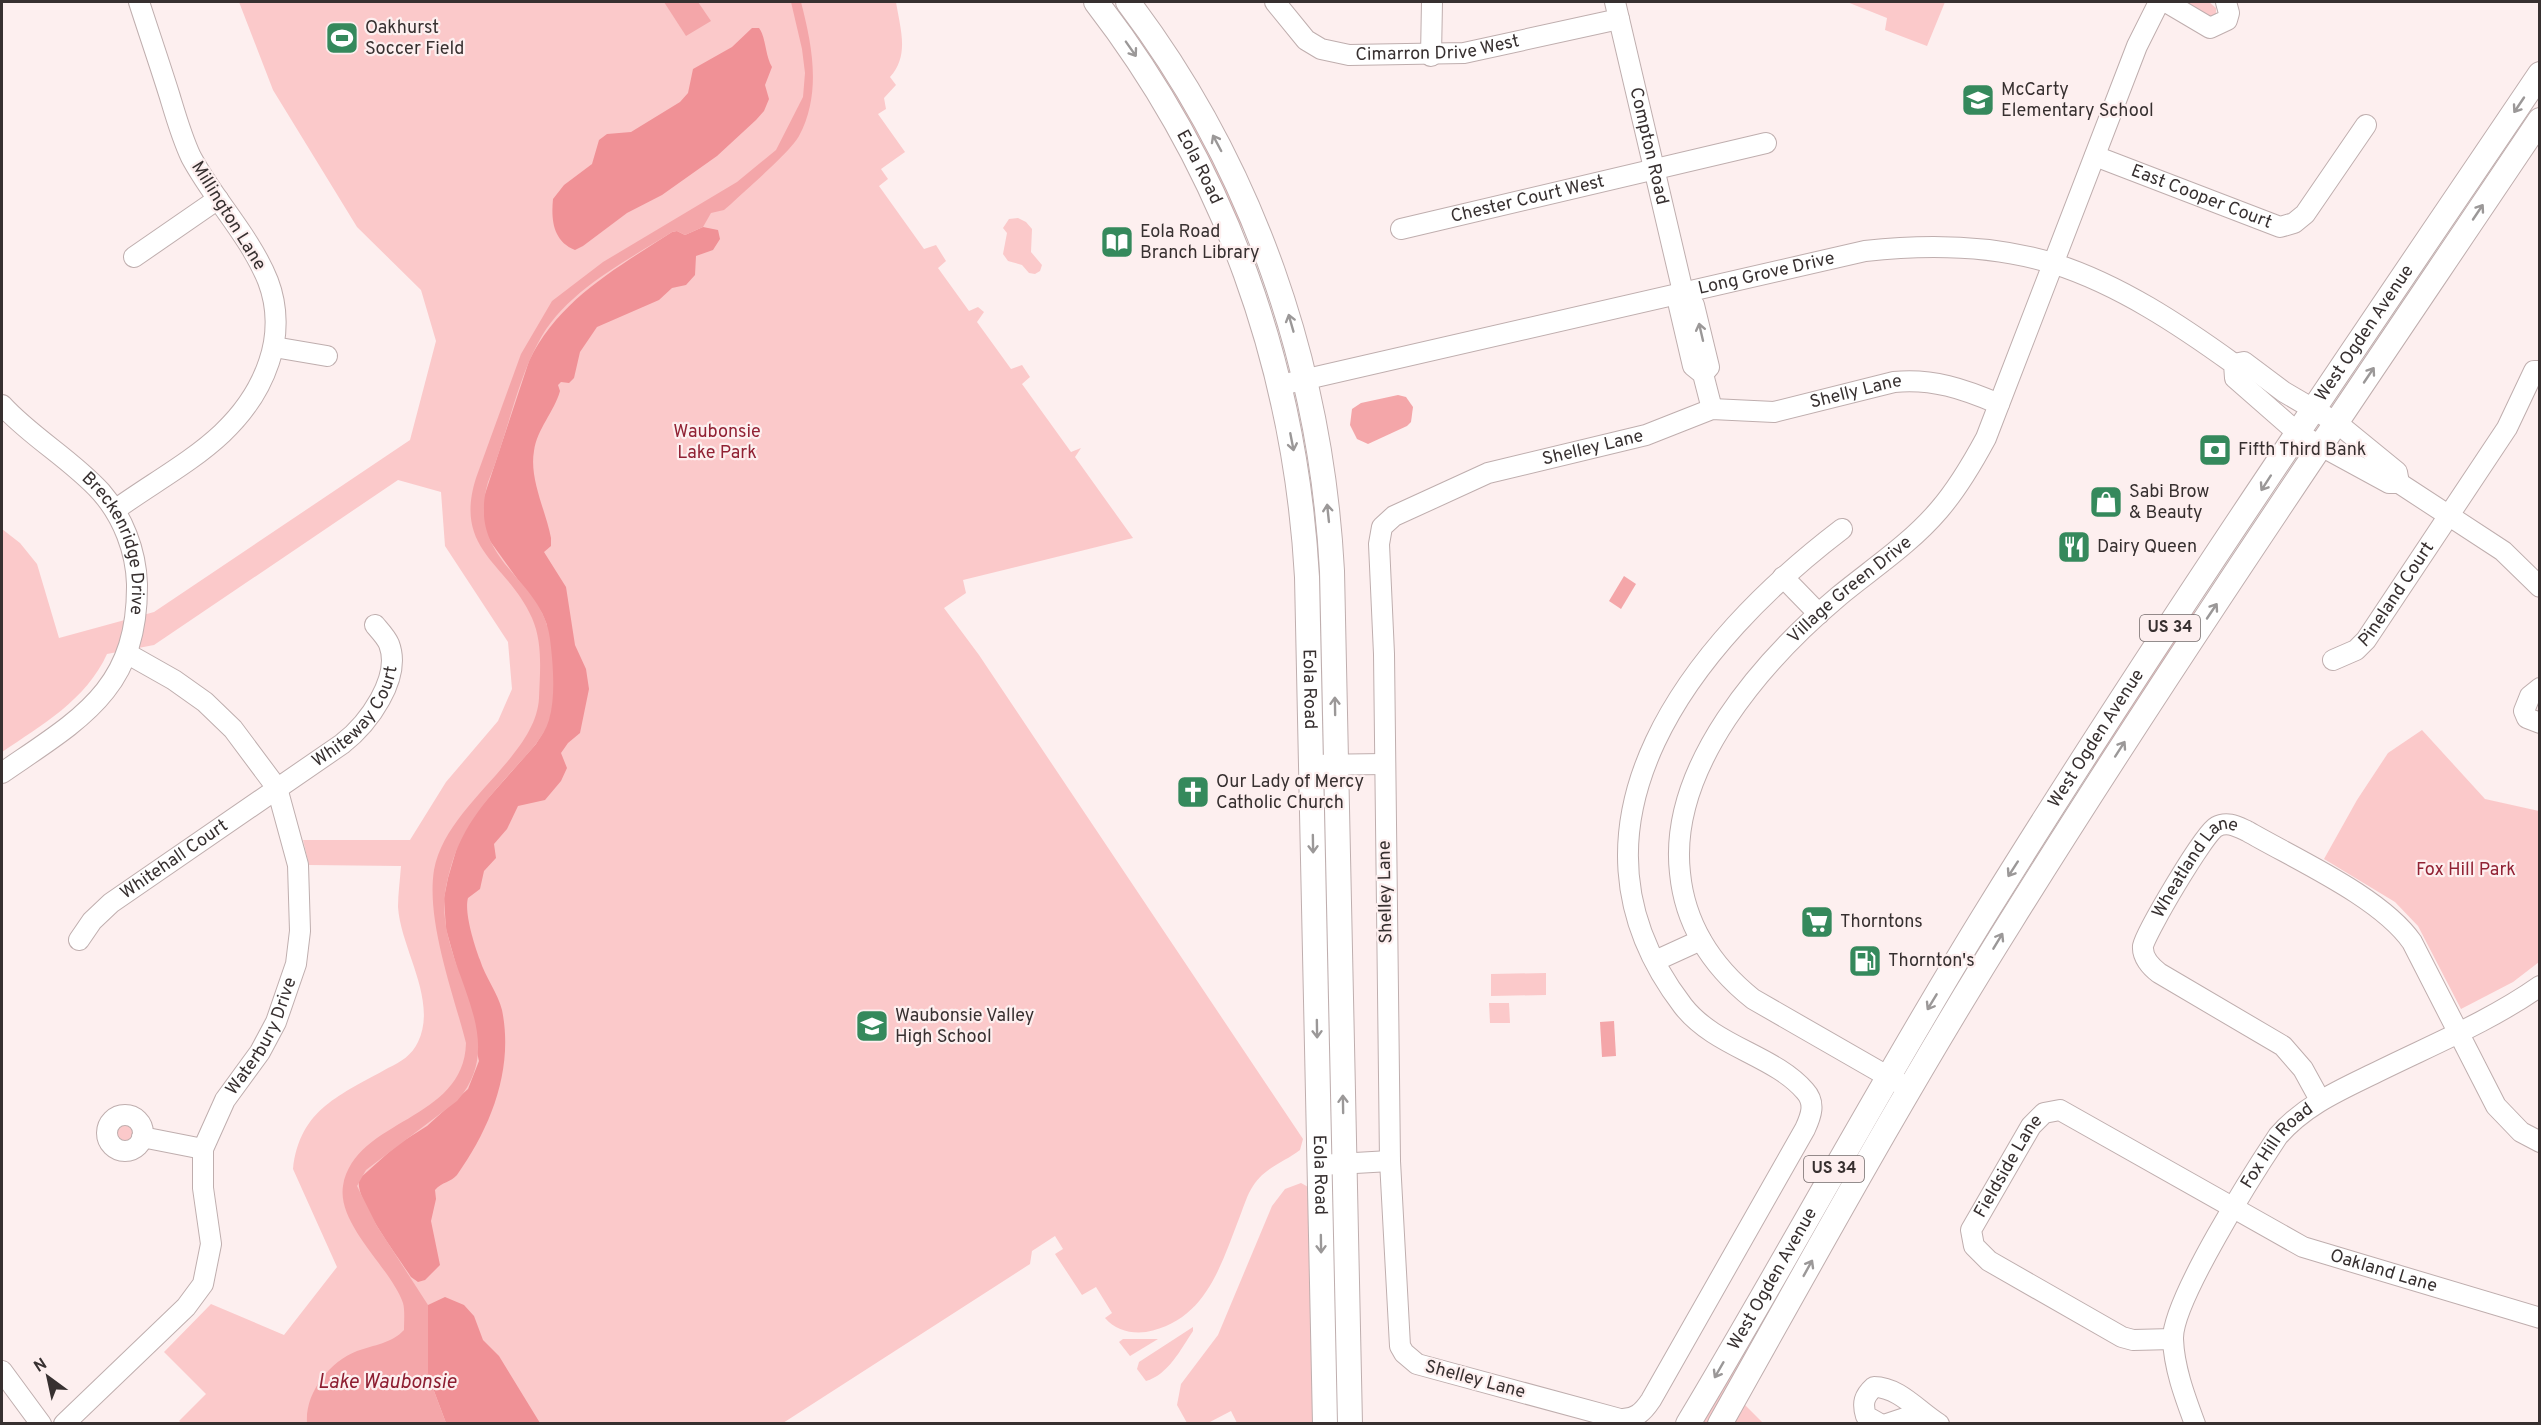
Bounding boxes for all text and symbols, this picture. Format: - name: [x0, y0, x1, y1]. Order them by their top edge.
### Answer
- place label: Oakhurst Soccer Field: [365, 17, 464, 61]
- sports icon: Oakhurst Soccer Field: [324, 20, 360, 56]
- street label: Cimarron Drive West: [1355, 30, 1521, 66]
- one-way arrow: [1125, 40, 1137, 56]
- place label: McCarty Elementary School: [2001, 79, 2154, 123]
- school or university icon: McCarty Elementary School: [1960, 82, 1996, 118]
- street label: Compton Road: [1624, 85, 1674, 207]
- one-way arrow: [2513, 96, 2525, 113]
- street label: Eola Road: [1171, 126, 1227, 208]
- one-way arrow: [1211, 134, 1222, 152]
- street label: Millington Lane: [185, 157, 271, 275]
- street label: East Cooper Court: [2128, 159, 2275, 234]
- street label: Chester Court West: [1448, 170, 1607, 228]
- one-way arrow: [2471, 204, 2484, 221]
- place label: Eola Road Branch Library: [1140, 221, 1260, 265]
- library icon: Eola Road Branch Library: [1099, 224, 1135, 260]
- street label: Long Grove Drive: [1696, 247, 1837, 300]
- street label: West Ogden Avenue: [2310, 260, 2419, 406]
- one-way arrow: [1285, 314, 1296, 333]
- one-way arrow: [1694, 323, 1706, 342]
- one-way arrow: [2363, 366, 2376, 383]
- street label: Shelly Lane: [1807, 370, 1903, 414]
- park label: Waubonsie Lake Park: [673, 421, 761, 465]
- street label: Shelley Lane: [1540, 425, 1646, 471]
- one-way arrow: [1287, 432, 1298, 452]
- bank icon: Fifth Third Bank: [2197, 432, 2233, 468]
- place label: Fifth Third Bank: [2238, 439, 2366, 462]
- street label: Breckenridge Drive: [77, 467, 149, 616]
- one-way arrow: [2260, 474, 2273, 491]
- place label: Sabi Brow & Beauty: [2129, 481, 2209, 525]
- shop icon: Sabi Brow & Beauty: [2088, 484, 2124, 520]
- one-way arrow: [1322, 503, 1333, 523]
- restaurant icon: Dairy Queen: [2056, 529, 2092, 565]
- street label: Village Green Drive: [1783, 531, 1917, 649]
- place label: Dairy Queen: [2097, 536, 2197, 559]
- street label: Pineland Court: [2354, 537, 2440, 652]
- one-way arrow: [2206, 604, 2218, 620]
- road number: US 34: [2140, 615, 2200, 641]
- street label: Eola Road: [1297, 649, 1322, 729]
- street label: Whiteway Court: [308, 664, 403, 773]
- street label: West Ogden Avenue: [2043, 665, 2149, 812]
- one-way arrow: [1329, 696, 1341, 716]
- one-way arrow: [2114, 740, 2127, 757]
- place label: Our Lady of Mercy Catholic Church: [1216, 771, 1364, 815]
- church icon: Our Lady of Mercy Catholic Church: [1175, 774, 1211, 810]
- street label: Wheatland Lane: [2147, 812, 2241, 922]
- street label: Whitehall Court: [116, 814, 233, 905]
- one-way arrow: [1307, 834, 1319, 854]
- street label: Shelley Lane: [1374, 840, 1398, 944]
- park label: Fox Hill Park: [2416, 859, 2516, 882]
- one-way arrow: [2007, 860, 2019, 877]
- supermarket icon: Thorntons: [1799, 904, 1835, 940]
- place label: Thorntons: [1840, 911, 1923, 934]
- one-way arrow: [1993, 933, 2005, 950]
- fuel station icon: Thornton's: [1847, 943, 1883, 979]
- place label: Thornton's: [1888, 950, 1975, 973]
- street label: Waterbury Drive: [221, 974, 302, 1100]
- one-way arrow: [1925, 993, 1937, 1010]
- place label: Waubonsie Valley High School: [895, 1005, 1034, 1049]
- school or university icon: Waubonsie Valley High School: [854, 1008, 890, 1044]
- one-way arrow: [1311, 1018, 1322, 1038]
- one-way arrow: [1337, 1095, 1349, 1115]
- street label: Fox Hill Road: [2236, 1098, 2318, 1193]
- street label: Fieldside Lane: [1969, 1109, 2048, 1222]
- street label: Eola Road: [1307, 1135, 1332, 1215]
- road number: US 34: [1804, 1156, 1864, 1182]
- street label: West Ogden Avenue: [1723, 1204, 1823, 1354]
- one-way arrow: [1316, 1234, 1327, 1254]
- street label: Oakland Lane: [2327, 1244, 2440, 1298]
- one-way arrow: [1803, 1259, 1814, 1277]
- north arrow: [18, 1347, 78, 1407]
- text: N: [31, 1355, 51, 1378]
- street label: Shelley Lane: [1422, 1356, 1528, 1404]
- one-way arrow: [1712, 1362, 1724, 1379]
- water label: Lake Waubonsie: [318, 1370, 457, 1396]

